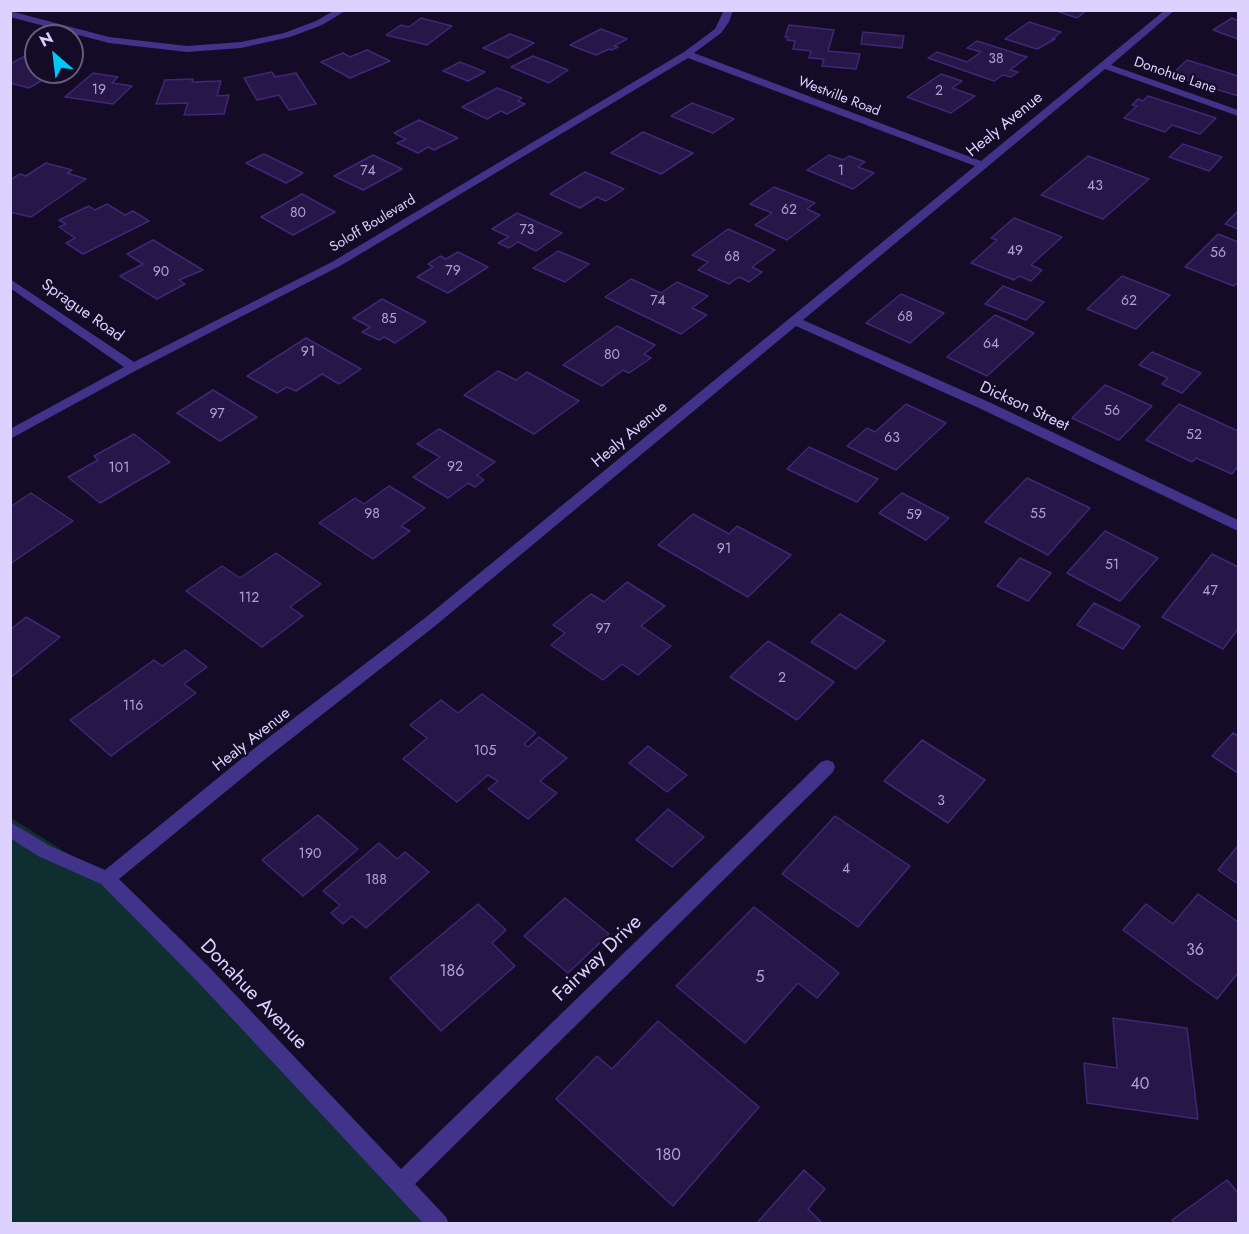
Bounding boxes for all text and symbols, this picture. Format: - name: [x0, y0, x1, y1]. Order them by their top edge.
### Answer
- north arrow: [24, 24, 84, 84]
- text: N: [35, 26, 57, 53]
- house number: 38: [988, 52, 1004, 68]
- street label: Donohue Lane: [1132, 54, 1218, 98]
- street label: Westville Road: [795, 74, 883, 120]
- house number: 19: [92, 83, 106, 99]
- house number: 2: [935, 84, 943, 100]
- street label: Healy Avenue: [963, 88, 1047, 162]
- house number: 74: [360, 164, 376, 180]
- house number: 1: [838, 164, 844, 180]
- house number: 43: [1087, 179, 1103, 195]
- street label: Soloff Boulevard: [327, 192, 419, 256]
- house number: 62: [781, 203, 797, 219]
- house number: 80: [290, 206, 306, 222]
- house number: 73: [520, 223, 534, 239]
- house number: 49: [1007, 244, 1023, 260]
- house number: 56: [1210, 246, 1226, 262]
- house number: 68: [724, 250, 740, 266]
- house number: 79: [445, 264, 461, 280]
- house number: 90: [153, 265, 169, 281]
- street label: Sprague Road: [37, 276, 127, 346]
- house number: 74: [650, 294, 666, 310]
- house number: 62: [1121, 294, 1137, 310]
- house number: 68: [897, 310, 913, 326]
- house number: 85: [381, 312, 397, 328]
- house number: 64: [983, 337, 999, 353]
- house number: 91: [301, 345, 315, 361]
- house number: 80: [604, 348, 620, 364]
- street label: Dickson Street: [976, 378, 1072, 436]
- street label: Healy Avenue: [588, 398, 672, 472]
- house number: 56: [1104, 404, 1120, 420]
- house number: 97: [210, 407, 224, 423]
- house number: 52: [1186, 428, 1202, 444]
- house number: 63: [884, 431, 900, 447]
- house number: 92: [447, 460, 463, 476]
- house number: 101: [109, 461, 129, 477]
- house number: 98: [364, 507, 380, 523]
- house number: 55: [1030, 507, 1046, 523]
- house number: 59: [906, 508, 922, 524]
- house number: 91: [717, 542, 731, 558]
- house number: 51: [1105, 558, 1119, 574]
- house number: 47: [1202, 584, 1218, 600]
- house number: 112: [239, 591, 259, 607]
- house number: 97: [596, 622, 610, 638]
- house number: 2: [778, 671, 786, 687]
- house number: 116: [123, 699, 143, 715]
- street label: Healy Avenue: [210, 704, 294, 776]
- house number: 105: [474, 744, 496, 760]
- house number: 3: [937, 794, 945, 810]
- house number: 190: [299, 847, 321, 863]
- house number: 4: [842, 862, 850, 878]
- house number: 188: [365, 873, 387, 889]
- street label: Fairway Drive: [549, 911, 647, 1007]
- street label: Donahue Avenue: [194, 935, 312, 1055]
- house number: 36: [1186, 941, 1204, 961]
- house number: 186: [439, 962, 465, 982]
- house number: 5: [755, 968, 765, 988]
- house number: 40: [1131, 1075, 1149, 1095]
- house number: 180: [655, 1146, 681, 1166]

